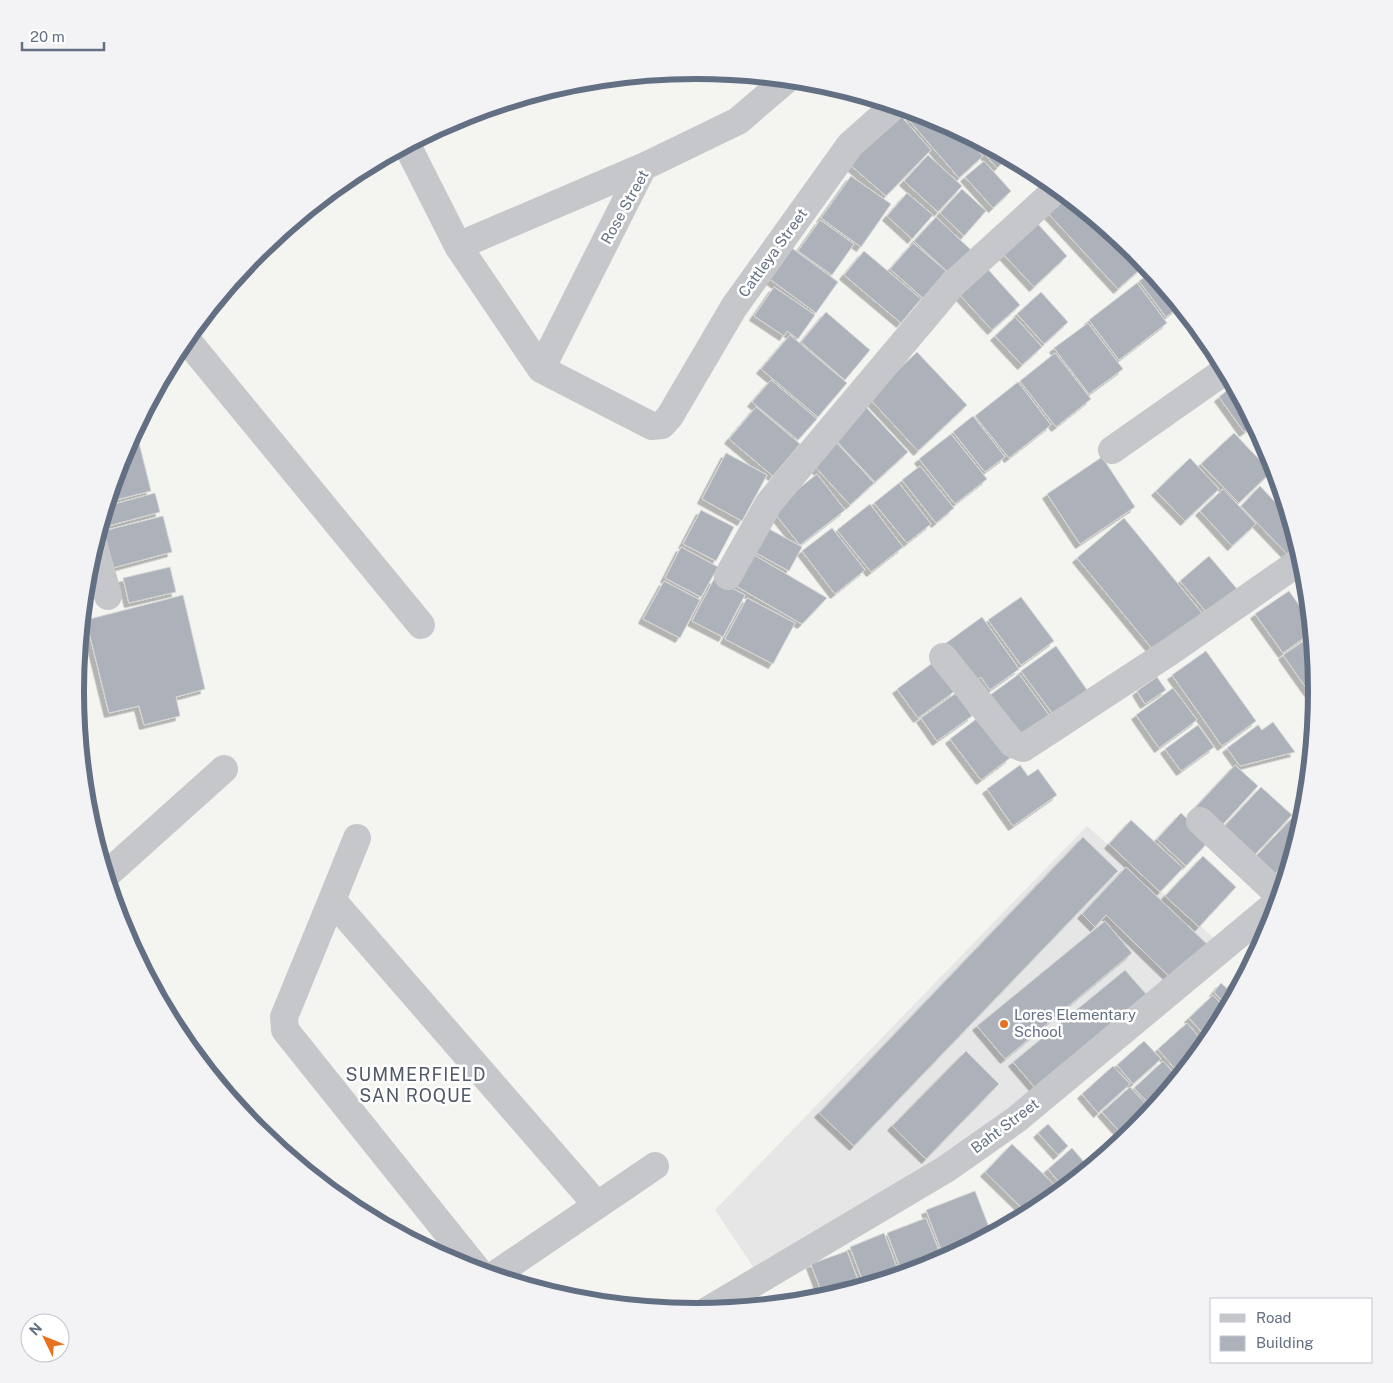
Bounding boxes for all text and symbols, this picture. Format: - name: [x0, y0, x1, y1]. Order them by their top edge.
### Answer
- scale bar: [22, 20, 105, 52]
- text: 20 m: [30, 28, 65, 45]
- street label: Rose Street: [597, 167, 652, 247]
- street label: Cattleya Street: [735, 205, 811, 300]
- place label: Lores Elementary School: [1014, 1006, 1136, 1040]
- marker: Lores Elementary School: [998, 1018, 1010, 1030]
- district label: SUMMERFIELD SAN ROQUE: [346, 1064, 486, 1106]
- street label: Baht Street: [968, 1095, 1042, 1156]
- legend: [1210, 1298, 1373, 1363]
- text: Road: [1256, 1309, 1292, 1326]
- north arrow: [20, 1313, 70, 1363]
- text: N: [26, 1320, 45, 1339]
- text: Building: [1256, 1334, 1314, 1351]

